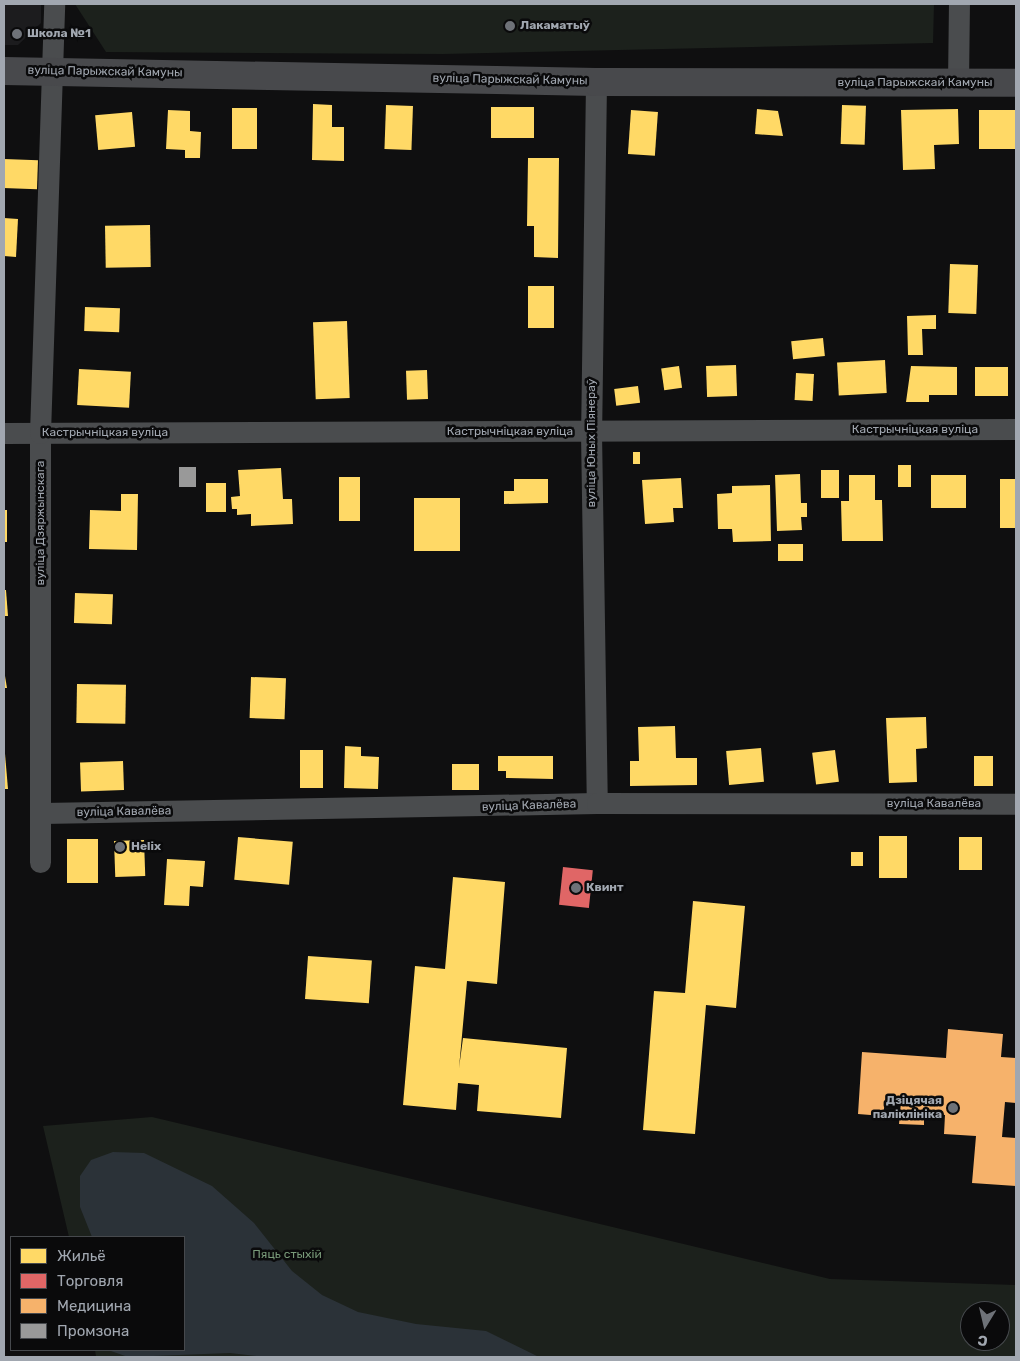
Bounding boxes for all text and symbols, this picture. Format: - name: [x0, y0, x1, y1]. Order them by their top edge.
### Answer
- place label: Лакаматыў: [520, 19, 590, 33]
- marker: Лакаматыў: [504, 20, 516, 32]
- place label: Школа №1: [27, 27, 91, 41]
- marker: Школа №1: [11, 28, 23, 40]
- street label: вуліца Парыжскай Камуны: [27, 63, 183, 81]
- street label: вуліца Парыжскай Камуны: [432, 71, 588, 89]
- street label: вуліца Парыжскай Камуны: [837, 76, 993, 90]
- street label: вуліца Юных Піянераў: [585, 379, 599, 507]
- street label: Кастрычніцкая вуліца: [852, 423, 978, 437]
- street label: Кастрычніцкая вуліца: [447, 425, 573, 439]
- street label: Кастрычніцкая вуліца: [42, 426, 168, 440]
- street label: вуліца Дзяржынскага: [34, 461, 48, 585]
- street label: вуліца Кавалёва: [482, 797, 576, 815]
- street label: вуліца Кавалёва: [887, 797, 981, 811]
- street label: вуліца Кавалёва: [77, 804, 171, 820]
- marker: Helix: [113, 840, 127, 854]
- place label: Helix: [131, 840, 161, 854]
- place label: Квинт: [586, 881, 624, 895]
- marker: Квинт: [570, 882, 582, 894]
- place label: Дзіцячая паліклініка: [873, 1094, 942, 1122]
- marker: Дзіцячая паліклініка: [946, 1101, 960, 1115]
- legend: [10, 1236, 185, 1351]
- text: Жильё: [57, 1247, 106, 1265]
- park label: Пяць стыхій: [252, 1248, 322, 1262]
- text: Торговля: [57, 1272, 123, 1290]
- text: Медицина: [57, 1297, 131, 1315]
- north arrow: [960, 1301, 1010, 1351]
- text: Промзона: [57, 1322, 129, 1340]
- text: С: [977, 1331, 989, 1349]

